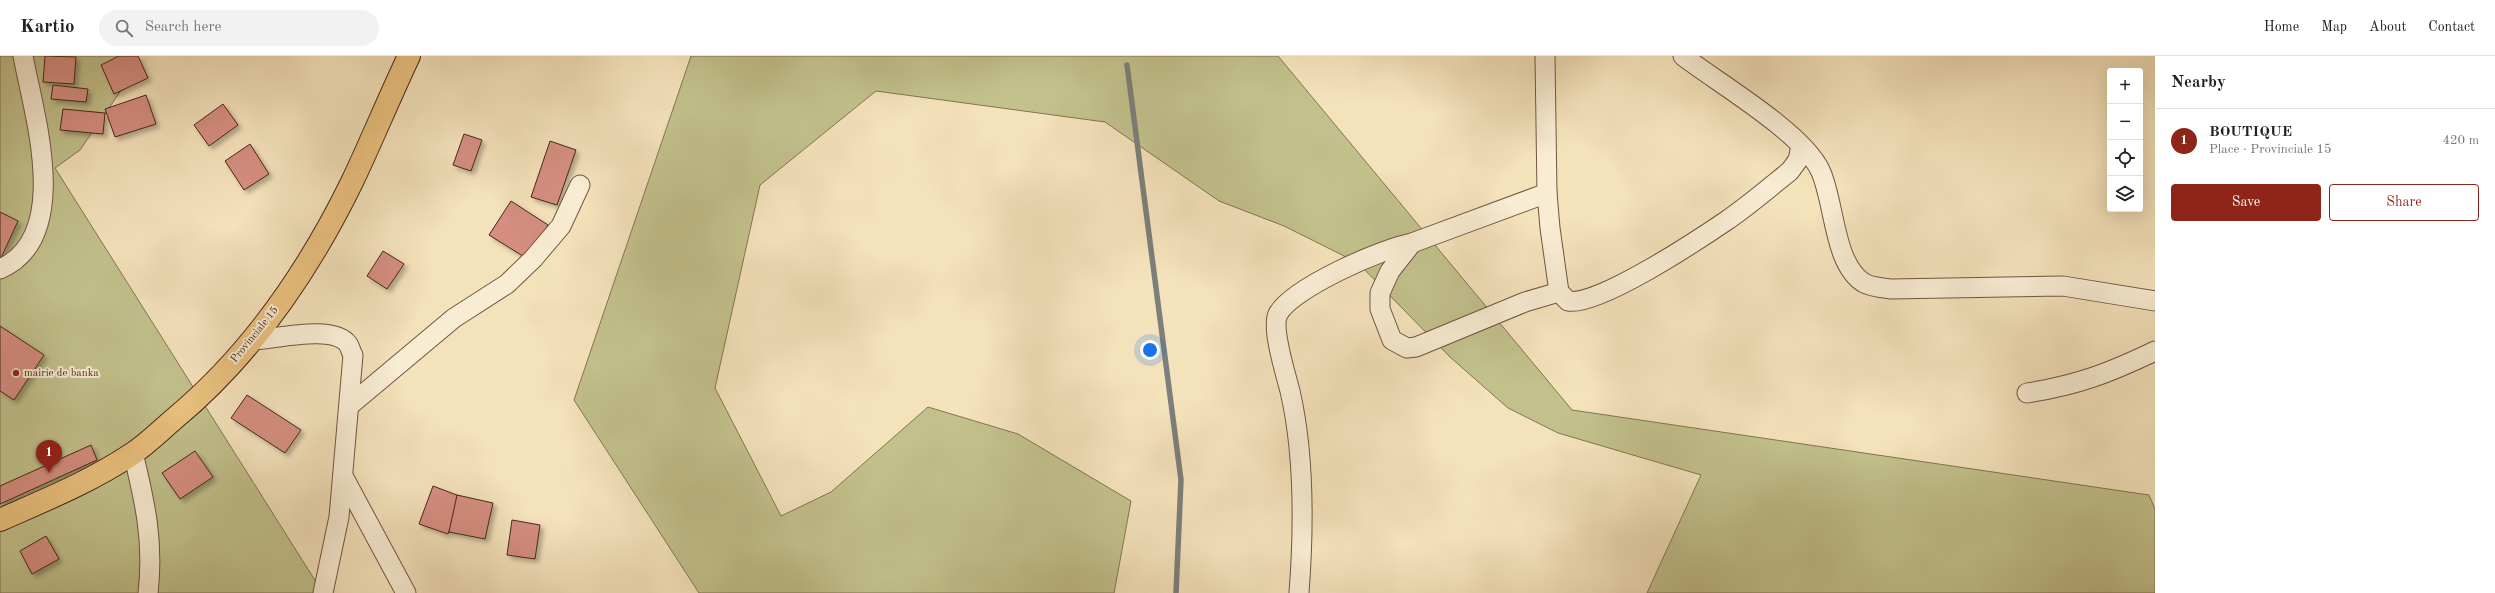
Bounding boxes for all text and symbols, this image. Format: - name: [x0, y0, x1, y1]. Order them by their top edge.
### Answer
- search box: [99, 10, 379, 46]
- icon: search: [113, 17, 135, 39]
- text: Kartio: [20, 18, 75, 37]
- text: Search here: [145, 20, 221, 35]
- text: Home: [2264, 20, 2299, 34]
- text: Map: [2321, 20, 2347, 34]
- text: About: [2369, 20, 2406, 34]
- text: Contact: [2428, 20, 2475, 34]
- map controls: [2107, 68, 2143, 212]
- button: +: [2107, 68, 2143, 104]
- text: Nearby: [2171, 74, 2226, 91]
- button: −: [2107, 104, 2143, 140]
- text: BOUTIQUE: [2209, 125, 2292, 140]
- text: 1: [2180, 134, 2188, 147]
- text: 420 m: [2442, 134, 2479, 147]
- button: locate: [2107, 140, 2143, 176]
- text: Place · Provinciale 15: [2209, 143, 2332, 156]
- button: layers: [2107, 176, 2143, 212]
- button: Save: [2171, 184, 2321, 221]
- button: Share: [2329, 184, 2479, 221]
- street label: Provinciale 15: [229, 305, 281, 365]
- your location: [1140, 340, 1160, 360]
- marker: mairie de banka: [11, 368, 21, 378]
- place label: mairie de banka: [24, 368, 99, 379]
- pin: 1: [36, 440, 62, 473]

